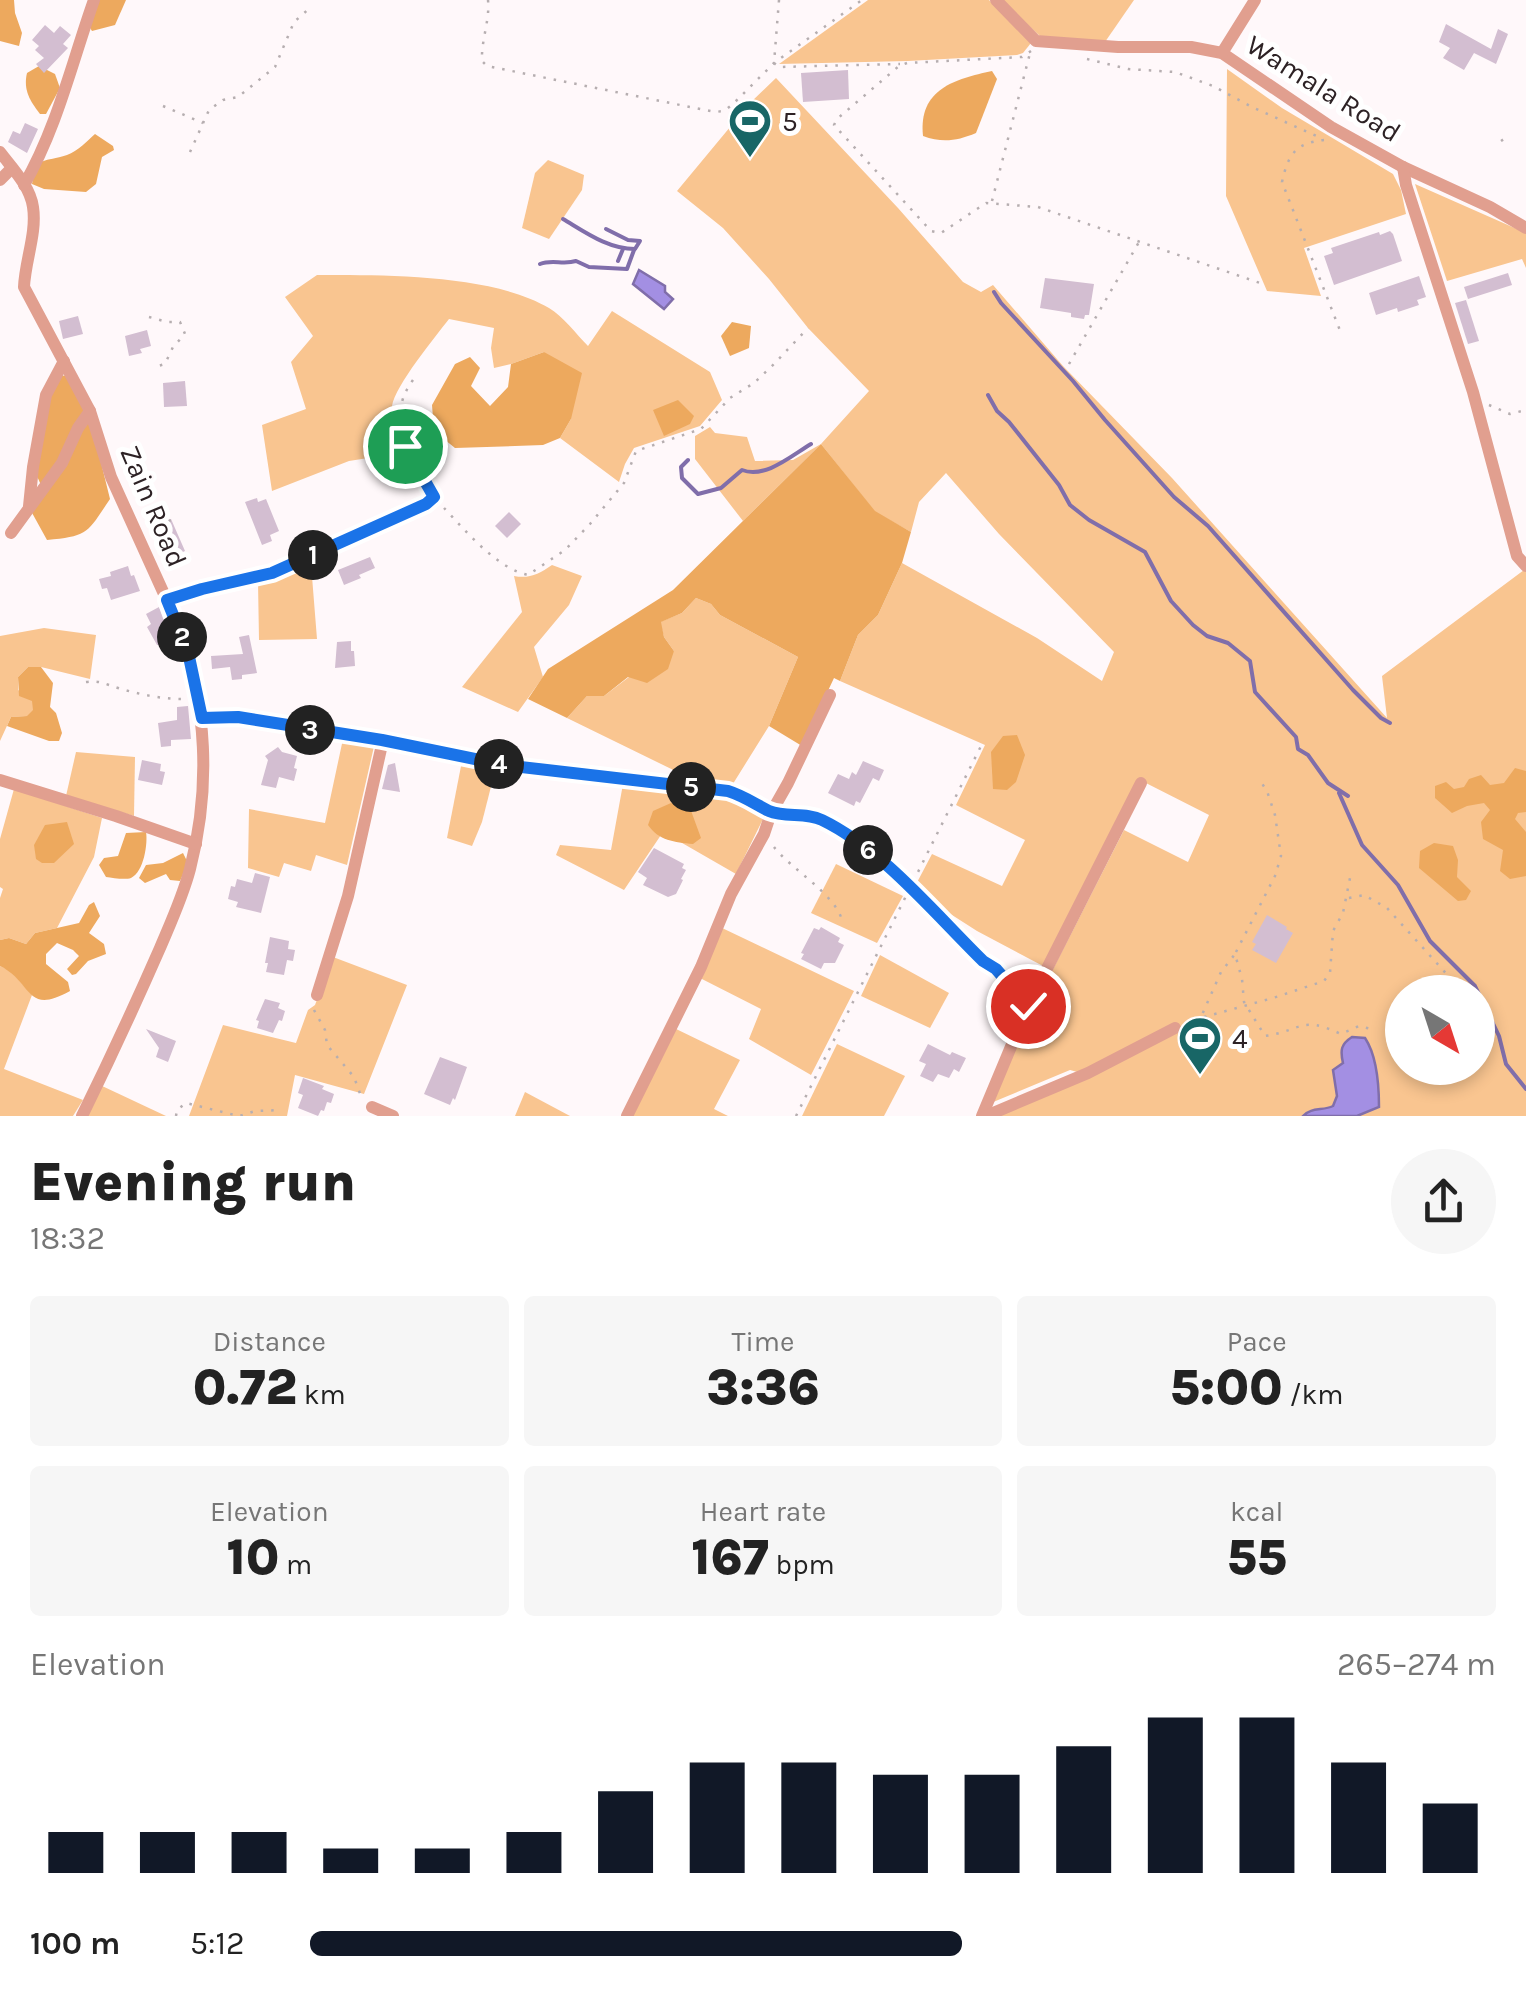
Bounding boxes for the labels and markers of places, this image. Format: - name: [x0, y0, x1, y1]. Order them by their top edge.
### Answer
- sports icon: 5: [727, 98, 773, 159]
- place label: 5: [782, 105, 798, 138]
- pin: [363, 404, 448, 489]
- pin: 1: [288, 530, 338, 580]
- pin: 2: [157, 612, 207, 662]
- pin: 3: [285, 705, 335, 755]
- pin: 4: [474, 739, 524, 789]
- pin: 5: [666, 762, 716, 812]
- pin: 6: [843, 825, 893, 875]
- pin: [986, 964, 1071, 1049]
- sports icon: 4: [1177, 1015, 1223, 1076]
- place label: 4: [1232, 1022, 1248, 1055]

